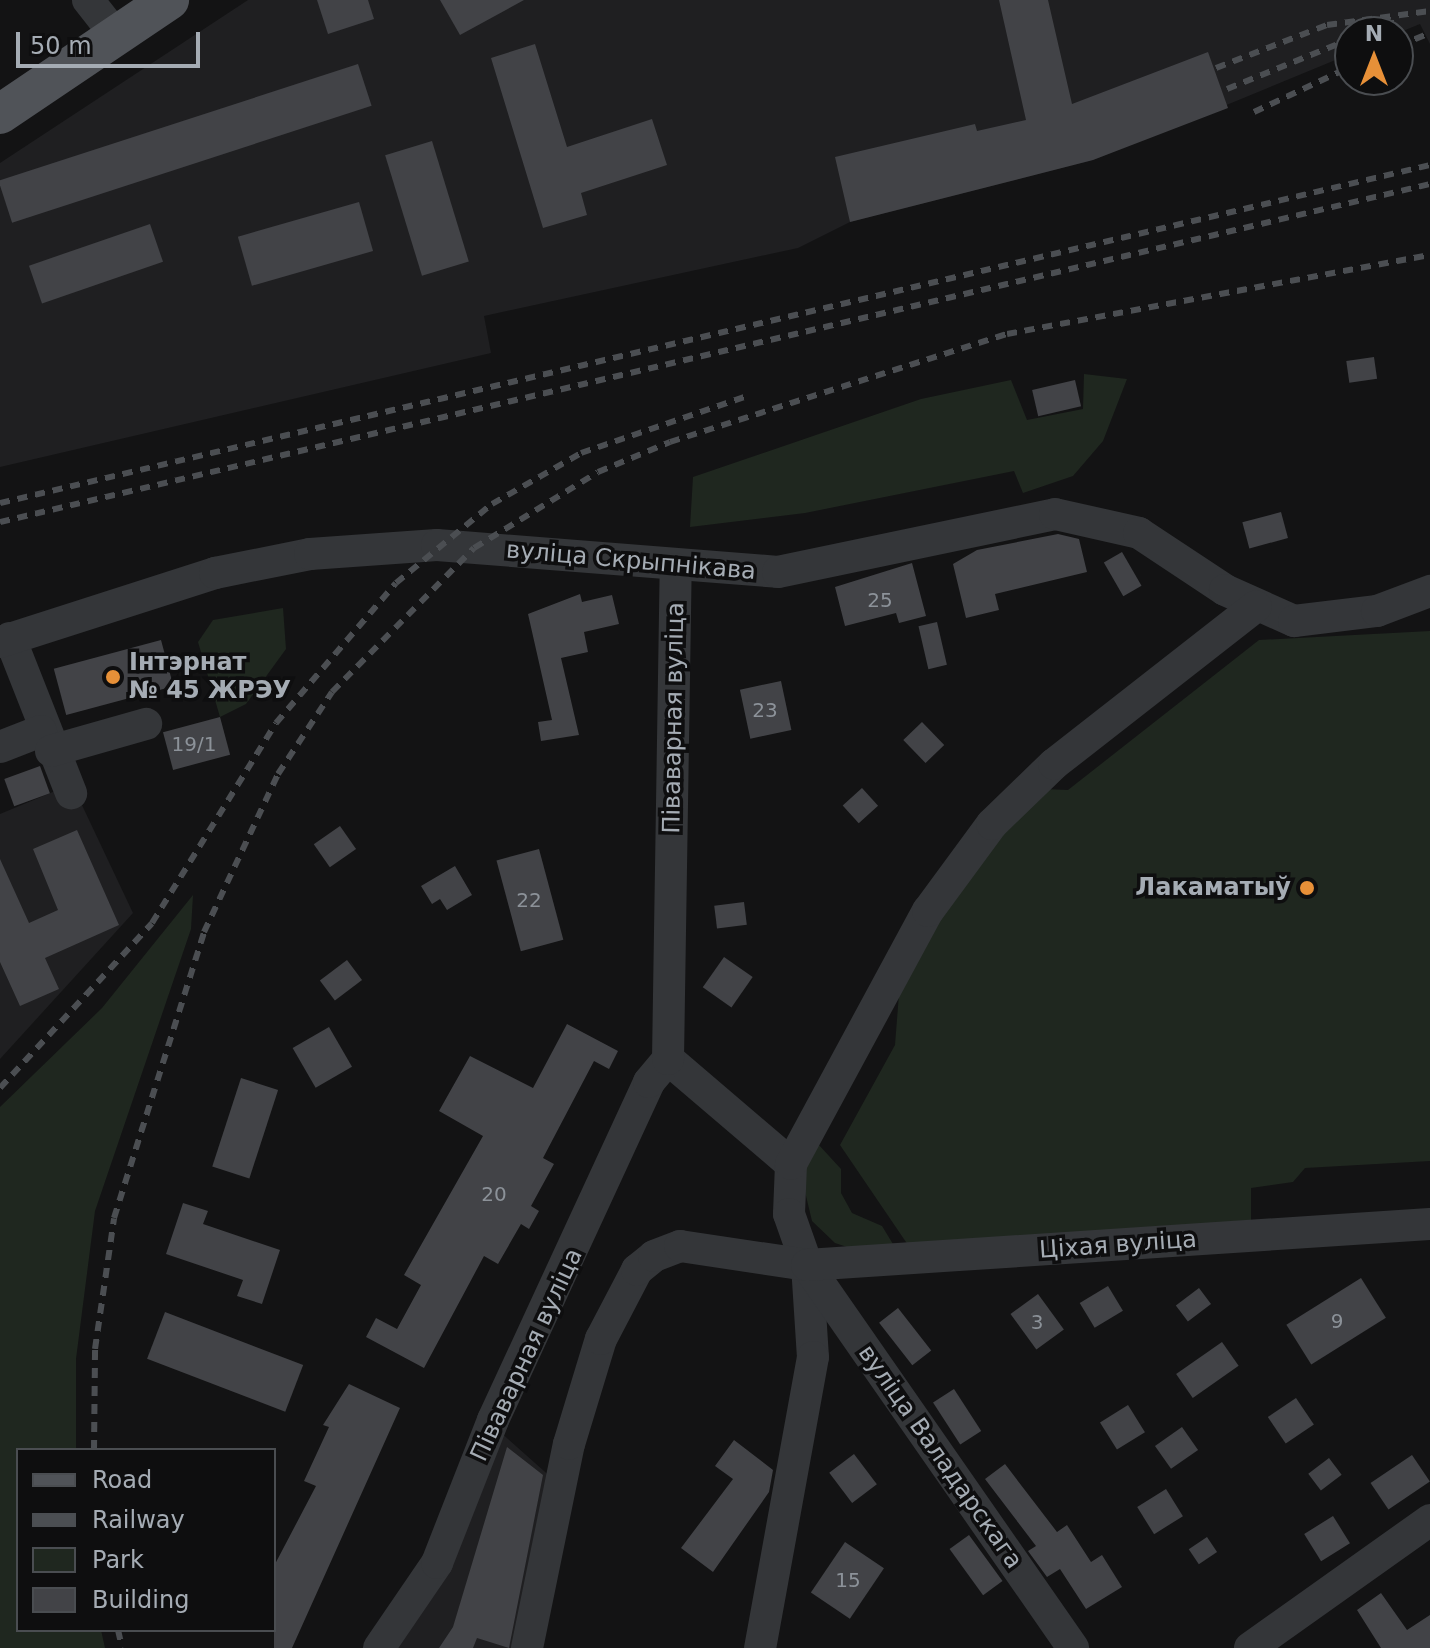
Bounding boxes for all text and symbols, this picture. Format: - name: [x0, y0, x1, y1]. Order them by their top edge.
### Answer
- scale bar: [20, 16, 204, 66]
- north arrow: [1334, 16, 1414, 96]
- text: N: [1365, 21, 1383, 46]
- text: 50 m: [30, 32, 92, 60]
- street label: вуліца Скрыпнікава: [505, 536, 757, 586]
- house number: 25: [867, 588, 893, 612]
- street label: Піваварная вуліца: [658, 602, 690, 834]
- place label: Інтэрнат № 45 ЖРЭУ: [129, 649, 291, 705]
- marker: Інтэрнат № 45 ЖРЭУ: [104, 668, 122, 686]
- house number: 23: [752, 698, 778, 722]
- house number: 19/1: [172, 732, 216, 756]
- place label: Лакаматыў: [1135, 874, 1291, 902]
- marker: Лакаматыў: [1298, 879, 1316, 897]
- house number: 22: [516, 888, 542, 912]
- house number: 20: [481, 1182, 507, 1206]
- street label: Ціхая вуліца: [1038, 1225, 1198, 1265]
- street label: Піваварная вуліца: [465, 1244, 589, 1466]
- house number: 9: [1331, 1309, 1343, 1333]
- house number: 3: [1031, 1310, 1043, 1334]
- street label: вуліца Валадарскага: [852, 1340, 1028, 1574]
- legend: [16, 1448, 276, 1632]
- text: Road: [92, 1466, 152, 1494]
- text: Railway: [92, 1506, 185, 1534]
- text: Park: [92, 1546, 144, 1574]
- house number: 15: [835, 1568, 861, 1592]
- text: Building: [92, 1586, 189, 1614]

